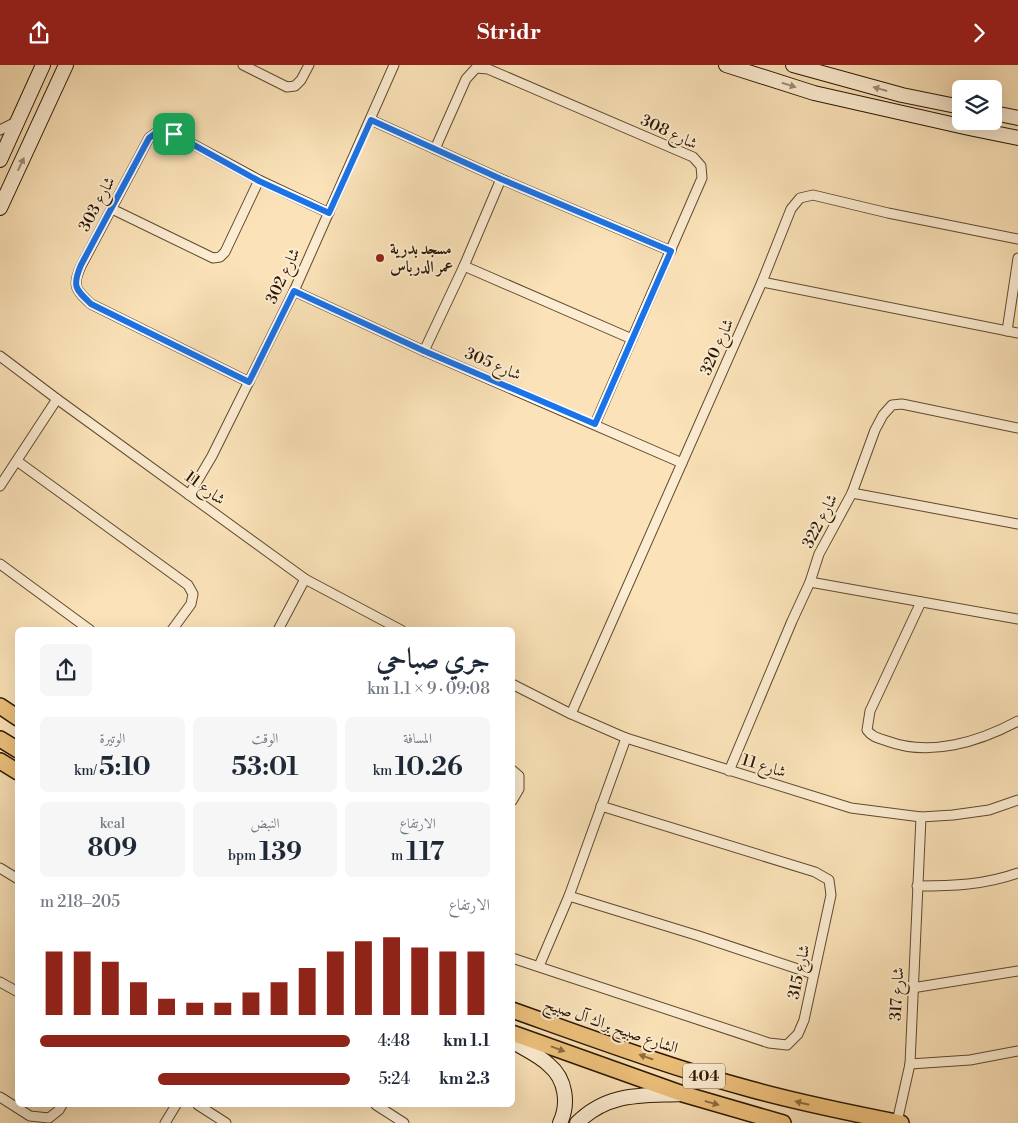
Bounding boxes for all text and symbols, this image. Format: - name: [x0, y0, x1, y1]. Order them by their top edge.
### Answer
- icon: share: [25, 19, 53, 47]
- text: Stridr: [477, 19, 541, 46]
- icon: forward: [965, 19, 993, 47]
- map controls: [952, 80, 1002, 130]
- button: layers: [952, 80, 1002, 130]
- one-way arrow: [782, 82, 797, 90]
- one-way arrow: [872, 85, 887, 93]
- street label: شارع 308: [636, 110, 701, 157]
- pin: [153, 113, 195, 155]
- icon: arrive: [160, 120, 188, 148]
- one-way arrow: [17, 157, 25, 171]
- street label: شارع 303: [74, 173, 122, 236]
- place label: مسجد بدرية عمر الدرباس: [390, 239, 453, 277]
- street label: شارع 302: [261, 245, 307, 308]
- marker: مسجد بدرية عمر الدرباس: [374, 252, 386, 264]
- street label: شارع 320: [696, 316, 741, 380]
- street label: شارع 305: [461, 343, 524, 388]
- street label: شارع 11: [179, 467, 229, 512]
- street label: شارع 322: [798, 491, 845, 553]
- text: جري صباحي: [376, 642, 490, 677]
- button: share: [40, 644, 92, 696]
- text: 09:08 · 9 × 1.1 km: [367, 679, 490, 699]
- text: الوتيرة: [99, 730, 125, 748]
- text: الوقت: [252, 730, 278, 748]
- text: المسافة: [403, 730, 432, 748]
- street label: شارع 11: [738, 750, 789, 785]
- text: 5:10: [99, 752, 151, 783]
- text: 53:01: [232, 752, 298, 783]
- text: 10.26: [395, 752, 463, 783]
- text: /km: [74, 762, 99, 780]
- text: km: [373, 762, 395, 780]
- text: kcal: [100, 815, 125, 833]
- text: النبض: [251, 815, 279, 833]
- text: الارتفاع: [400, 815, 436, 833]
- text: 809: [87, 833, 137, 864]
- text: 139: [259, 837, 302, 868]
- text: 117: [406, 837, 444, 868]
- text: bpm: [228, 847, 259, 865]
- text: m: [391, 847, 406, 865]
- text: 205–218 m: [40, 892, 120, 912]
- text: الارتفاع: [448, 895, 490, 915]
- street label: شارع 315: [783, 943, 817, 1002]
- street label: شارع 317: [886, 967, 911, 1021]
- street label: الشارع صبيح براك آل صبيح: [540, 994, 681, 1062]
- text: 4:48: [378, 1031, 410, 1051]
- text: 1.1 km: [443, 1031, 490, 1051]
- one-way arrow: [551, 1046, 566, 1053]
- one-way arrow: [639, 1053, 654, 1060]
- road number: 404: [683, 1063, 725, 1089]
- text: 5:24: [379, 1069, 410, 1089]
- text: 2.3 km: [439, 1069, 490, 1089]
- one-way arrow: [704, 1099, 719, 1107]
- one-way arrow: [795, 1099, 810, 1107]

